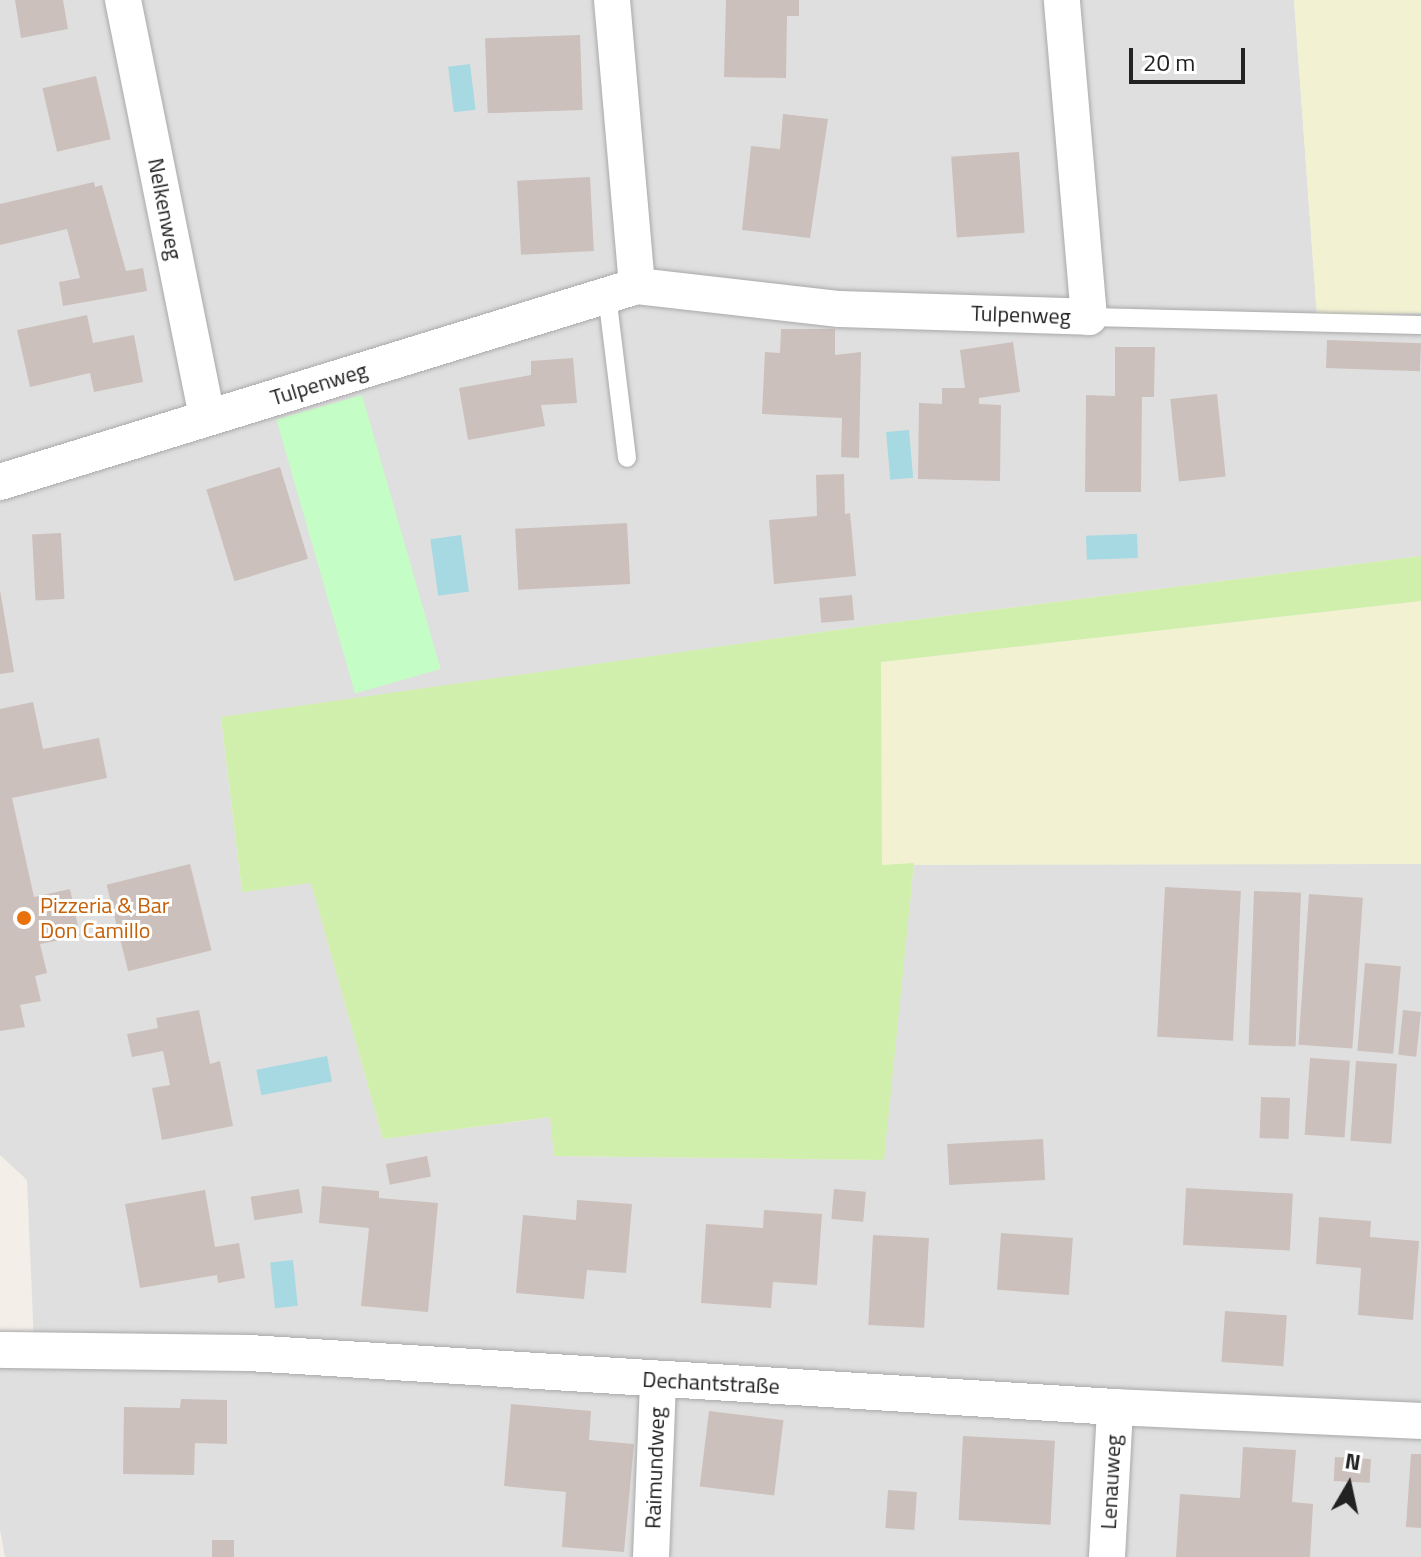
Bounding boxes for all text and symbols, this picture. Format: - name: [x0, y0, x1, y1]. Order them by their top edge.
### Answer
- scale bar: [1133, 32, 1249, 82]
- text: 20 m: [1143, 44, 1195, 80]
- street label: Nelkenweg: [142, 156, 188, 262]
- street label: Tulpenweg: [971, 300, 1071, 330]
- street label: Tulpenweg: [267, 357, 371, 411]
- place label: Pizzeria & Bar Don Camillo: [40, 892, 169, 944]
- marker: Pizzeria & Bar Don Camillo: [15, 909, 33, 927]
- street label: Dechantstraße: [642, 1366, 780, 1400]
- street label: Raimundweg: [640, 1407, 670, 1529]
- street label: Lenauweg: [1095, 1434, 1127, 1530]
- text: N: [1343, 1443, 1363, 1479]
- north arrow: [1309, 1445, 1389, 1525]

